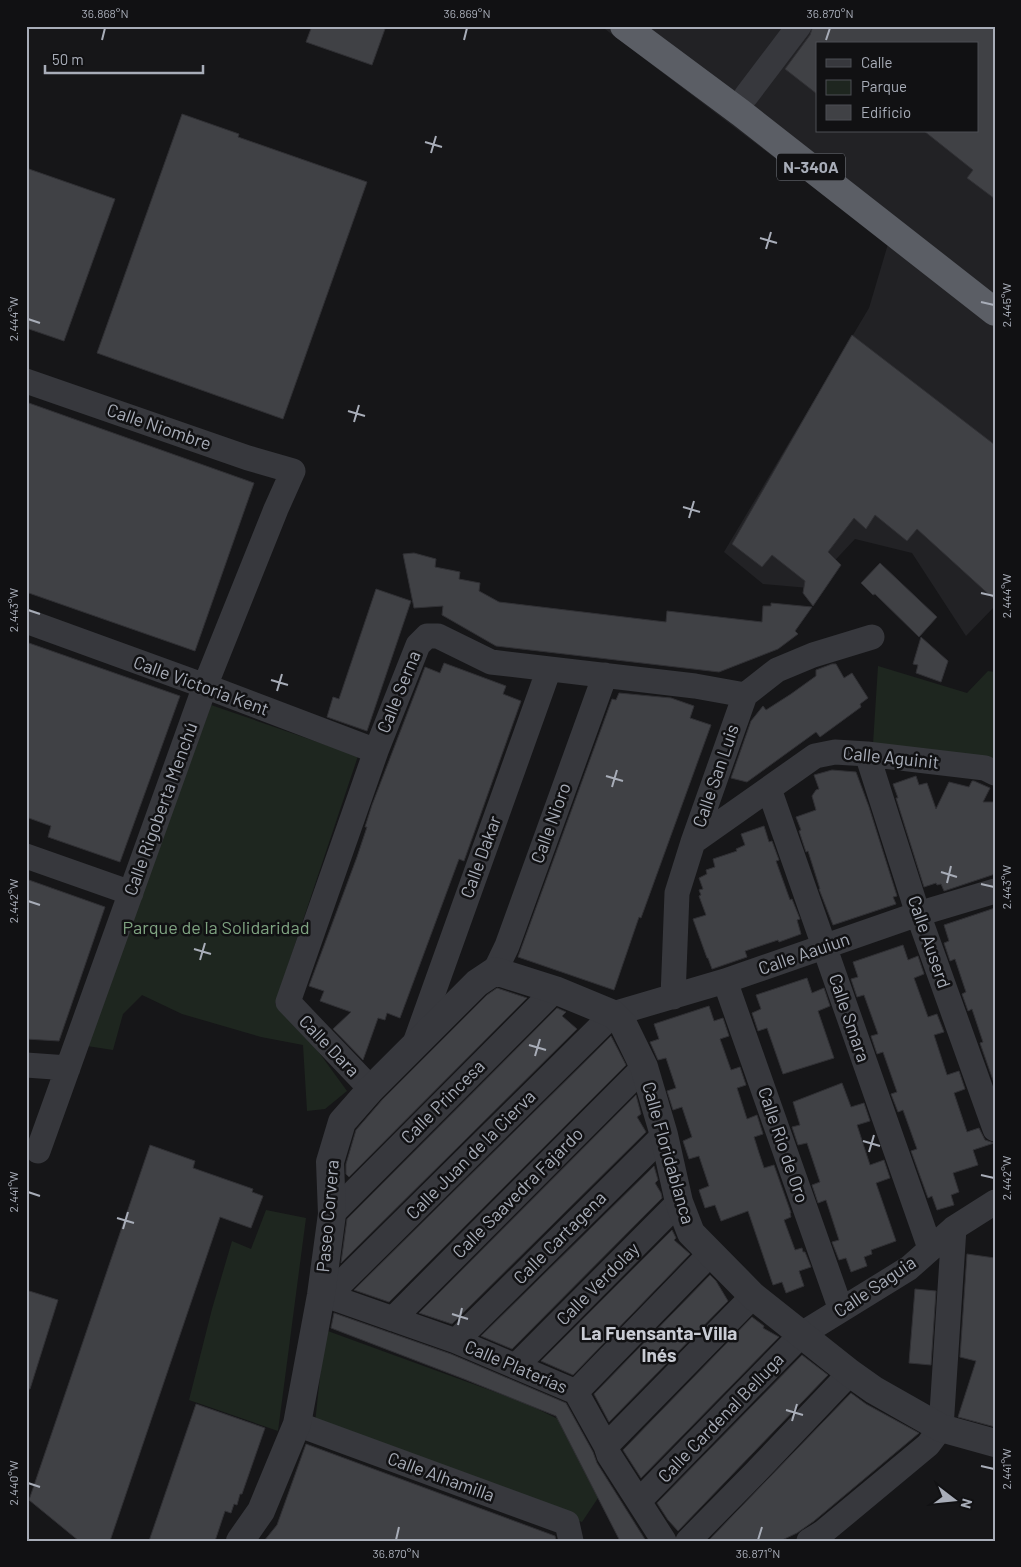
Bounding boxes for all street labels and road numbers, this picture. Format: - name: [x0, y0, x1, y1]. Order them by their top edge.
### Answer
- road number: N-340A: [777, 154, 845, 180]
- street label: Calle Niombre: [104, 398, 214, 454]
- street label: Calle Serna: [372, 647, 425, 736]
- street label: Calle Victoria Kent: [131, 650, 272, 720]
- street label: Calle Rigoberta Menchú: [118, 719, 202, 898]
- street label: Calle San Luis: [687, 721, 743, 830]
- street label: Calle Aguinit: [842, 741, 940, 773]
- street label: Calle Nioro: [525, 779, 575, 866]
- street label: Calle Dakar: [455, 812, 505, 901]
- street label: Calle Auserd: [904, 892, 956, 991]
- street label: Calle Aauiun: [755, 927, 852, 979]
- street label: Calle Smara: [825, 971, 875, 1065]
- street label: Calle Dara: [295, 1010, 365, 1081]
- street label: Calle Princesa: [396, 1055, 489, 1148]
- street label: Calle Floridablanca: [638, 1079, 700, 1226]
- street label: Calle Rio de Oro: [754, 1084, 814, 1205]
- street label: Calle Juan de la Cierva: [401, 1085, 539, 1223]
- street label: Calle Saavedra Fajardo: [447, 1122, 587, 1262]
- street label: Paseo Corvera: [311, 1159, 343, 1273]
- street label: Calle Cartagena: [508, 1186, 610, 1288]
- street label: Calle Verdolay: [551, 1237, 643, 1329]
- street label: Calle Saguia: [829, 1251, 920, 1322]
- street label: Calle Platerías: [462, 1335, 571, 1398]
- street label: Calle Cardenal Belluga: [653, 1348, 788, 1487]
- street label: Calle Alhamilla: [385, 1446, 498, 1506]

